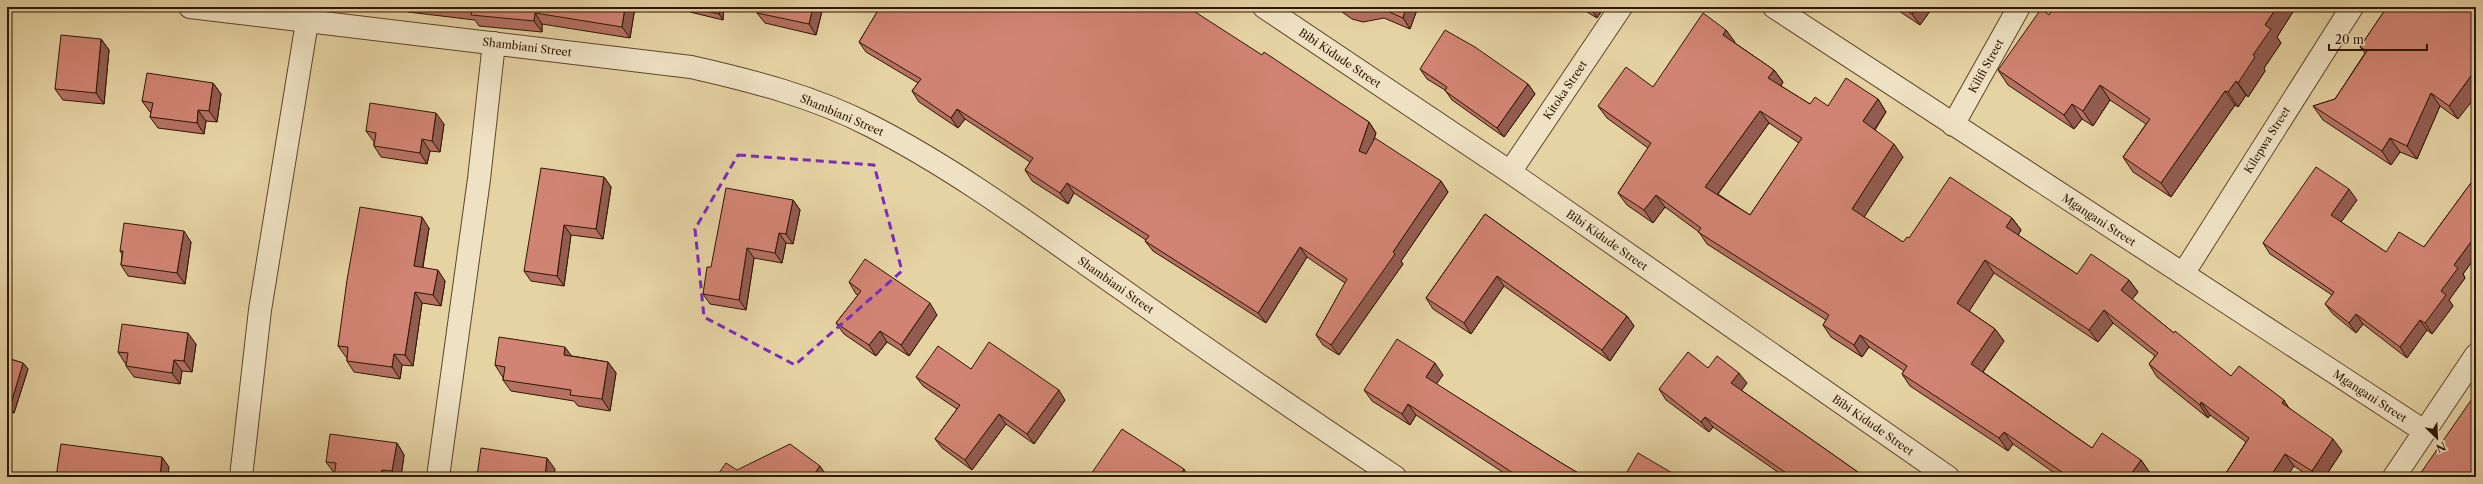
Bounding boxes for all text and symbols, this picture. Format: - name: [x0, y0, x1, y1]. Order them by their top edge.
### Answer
- street label: Bibi Kidude Street: [1296, 25, 1384, 91]
- scale bar: [2329, 26, 2427, 52]
- text: 20 m: [2335, 32, 2364, 47]
- street label: Shambiani Street: [482, 35, 572, 59]
- street label: Kilifi Street: [1965, 36, 2007, 95]
- street label: Kitoka Street: [1540, 58, 1590, 122]
- street label: Shambiani Street: [798, 91, 886, 139]
- street label: Kilepwa Street: [2241, 104, 2293, 176]
- street label: Mgangani Street: [2059, 191, 2139, 249]
- street label: Bibi Kidude Street: [1564, 207, 1651, 273]
- street label: Shambiani Street: [1075, 254, 1157, 317]
- street label: Mgangani Street: [2330, 367, 2410, 425]
- street label: Bibi Kidude Street: [1830, 392, 1917, 458]
- north arrow: [2417, 418, 2457, 458]
- text: N: [2433, 439, 2448, 456]

